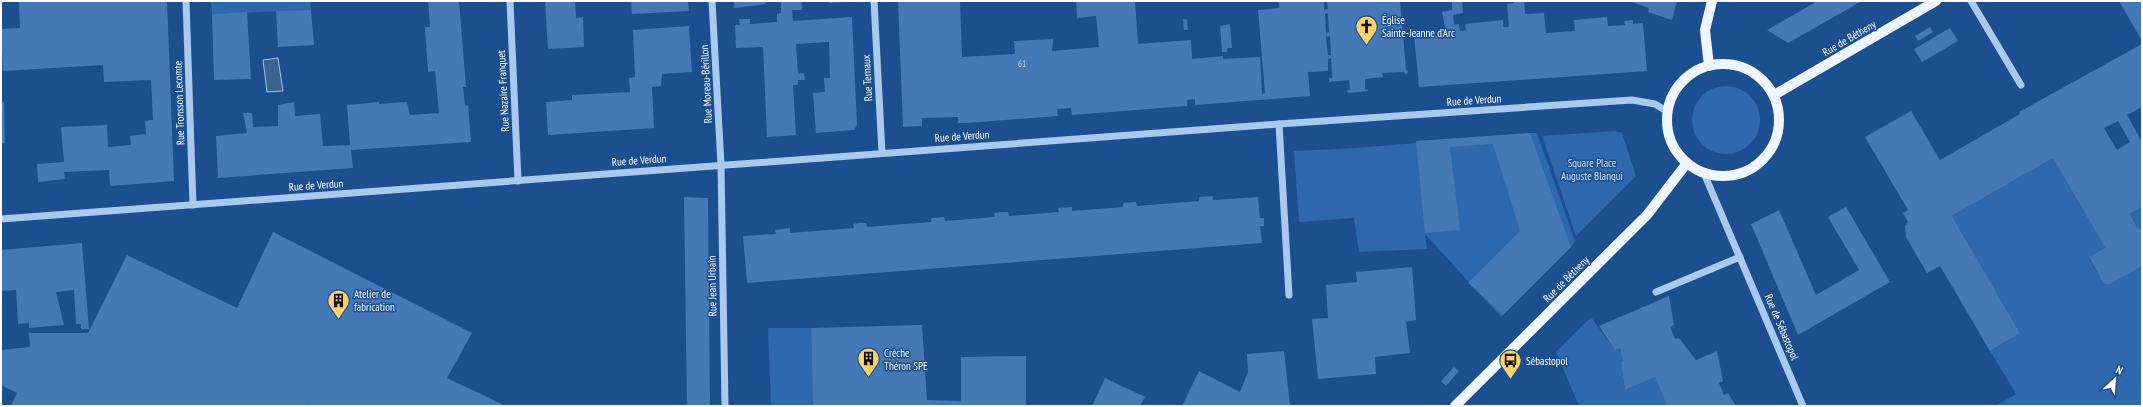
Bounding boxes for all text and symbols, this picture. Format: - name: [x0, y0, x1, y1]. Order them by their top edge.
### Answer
- church icon: Église Sainte-Jeanne d'Arc: [1354, 13, 1380, 46]
- place label: Église Sainte-Jeanne d'Arc: [1382, 13, 1455, 40]
- street label: Rue de Bétheny: [1820, 17, 1879, 59]
- street label: Rue Moreau-Bérillon: [697, 44, 715, 124]
- street label: Rue Nazaire Franquet: [494, 50, 512, 132]
- street label: Rue Ternaux: [859, 54, 875, 102]
- house number: 61: [1018, 58, 1026, 69]
- street label: Rue Tronsson Lecomte: [171, 60, 187, 145]
- street label: Rue de Verdun: [1446, 91, 1502, 109]
- street label: Rue de Verdun: [934, 127, 990, 145]
- street label: Rue de Verdun: [611, 151, 667, 169]
- park label: Square Place Auguste Blanqui: [1561, 156, 1623, 183]
- street label: Rue de Verdun: [288, 176, 344, 194]
- street label: Rue de Bétheny: [1540, 252, 1593, 305]
- street label: Rue Jean Urbain: [704, 255, 720, 317]
- building icon: Atelier de fabrication: [326, 287, 352, 320]
- place label: Atelier de fabrication: [354, 287, 395, 314]
- street label: Rue de Sébastopol: [1762, 292, 1802, 363]
- building icon: Crèche Théron SPE: [856, 346, 882, 379]
- place label: Crèche Théron SPE: [884, 346, 928, 373]
- bus stop icon: Sébastopol: [1498, 348, 1524, 381]
- place label: Sébastopol: [1526, 354, 1568, 368]
- north arrow: [2095, 359, 2135, 399]
- text: N: [2114, 362, 2125, 378]

